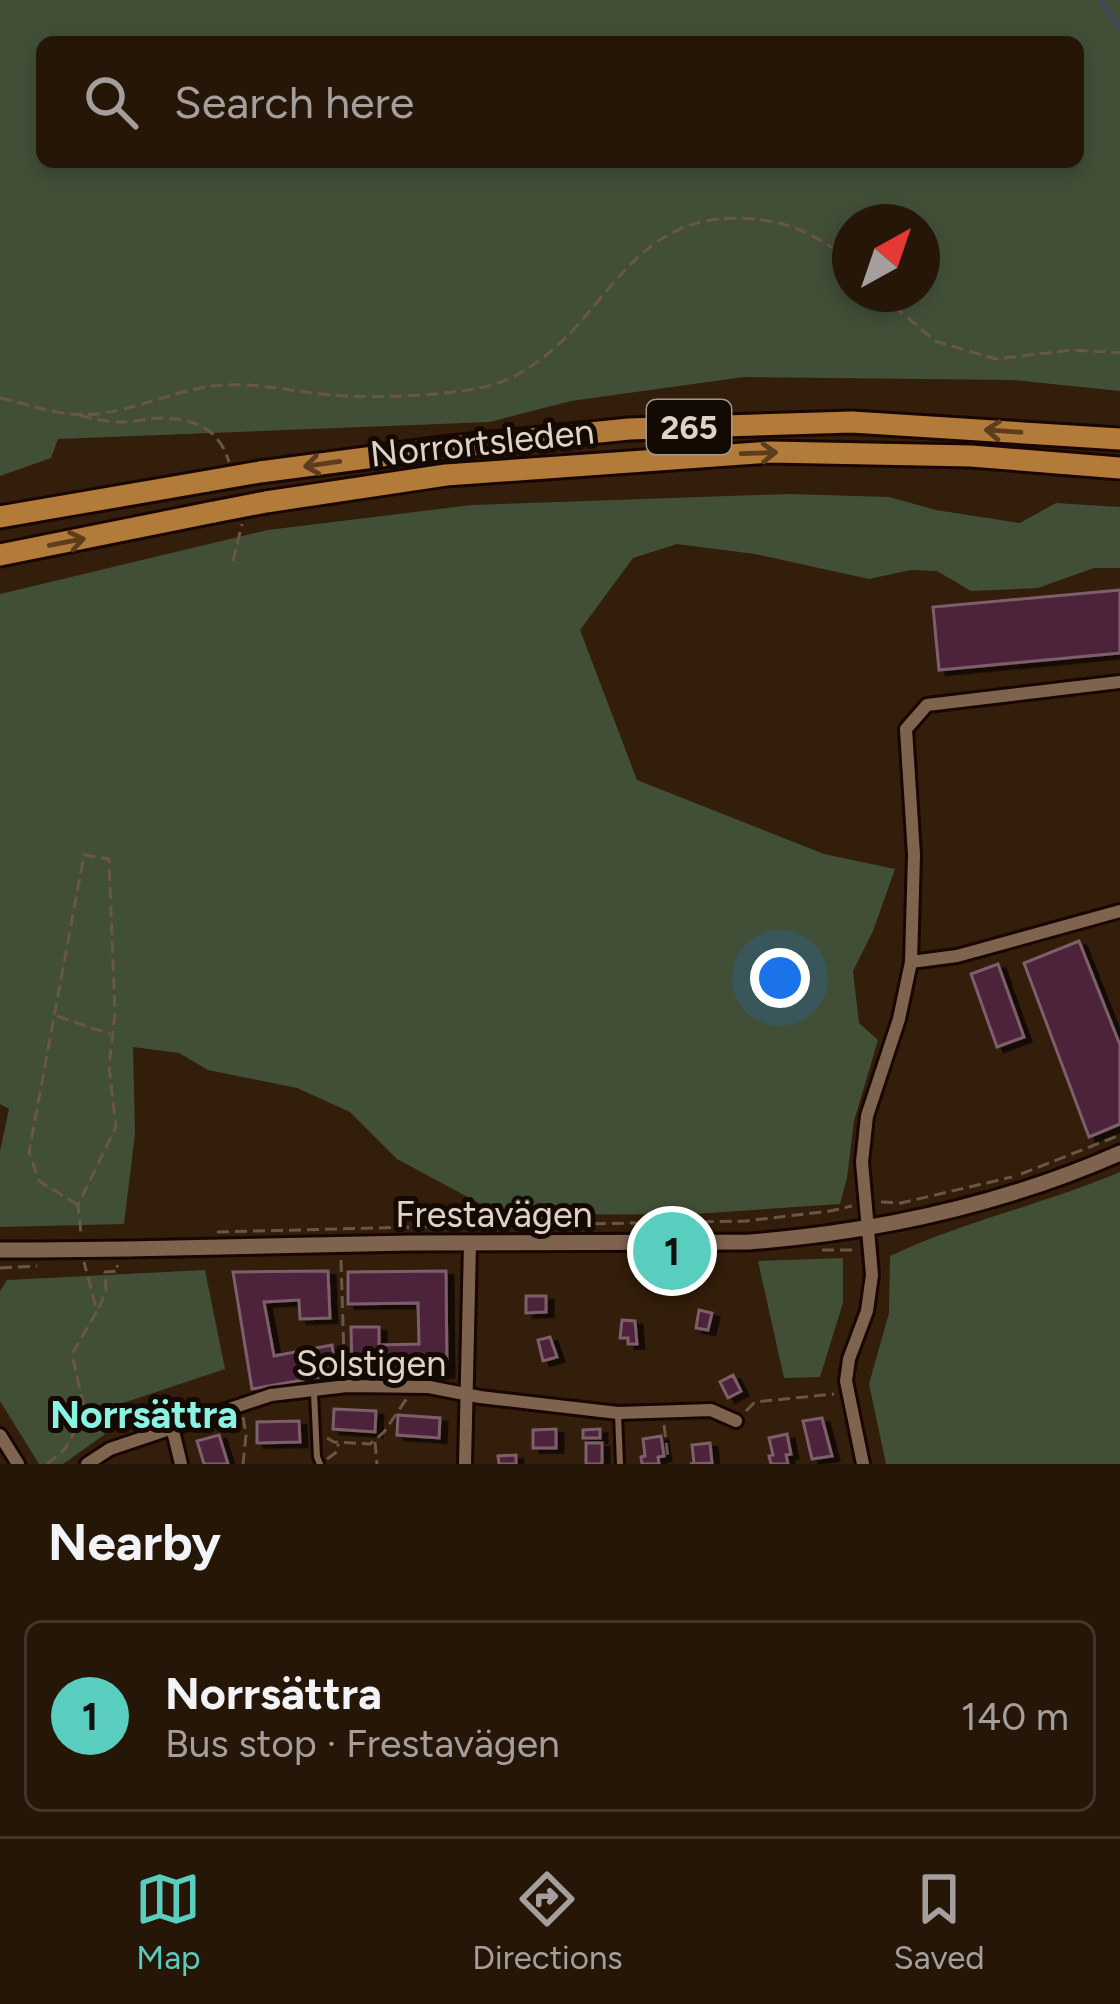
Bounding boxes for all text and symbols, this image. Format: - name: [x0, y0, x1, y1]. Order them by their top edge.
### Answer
- search box: [36, 36, 1084, 168]
- icon: search: [78, 69, 144, 135]
- text: Search here: [174, 75, 414, 129]
- north arrow: [832, 204, 940, 312]
- road number: 265: [647, 400, 731, 454]
- street label: Norrortsleden: [368, 409, 596, 476]
- one-way arrow: [984, 420, 1023, 443]
- one-way arrow: [739, 441, 778, 464]
- one-way arrow: [303, 453, 342, 476]
- one-way arrow: [46, 530, 85, 552]
- your location: [750, 948, 810, 1008]
- street label: Frestavägen: [395, 1193, 593, 1236]
- pin: 1: [633, 1206, 711, 1296]
- street label: Solstigen: [296, 1342, 446, 1385]
- district label: Norrsättra: [50, 1391, 238, 1438]
- text: Nearby: [48, 1512, 221, 1573]
- text: Norrsättra: [165, 1666, 382, 1720]
- text: 1: [82, 1693, 98, 1740]
- text: 140 m: [961, 1693, 1069, 1740]
- text: Bus stop · Frestavägen: [165, 1720, 560, 1767]
- tab: Map: [135, 1866, 201, 1977]
- tab: Directions: [472, 1866, 623, 1977]
- tab: Saved: [894, 1866, 985, 1977]

